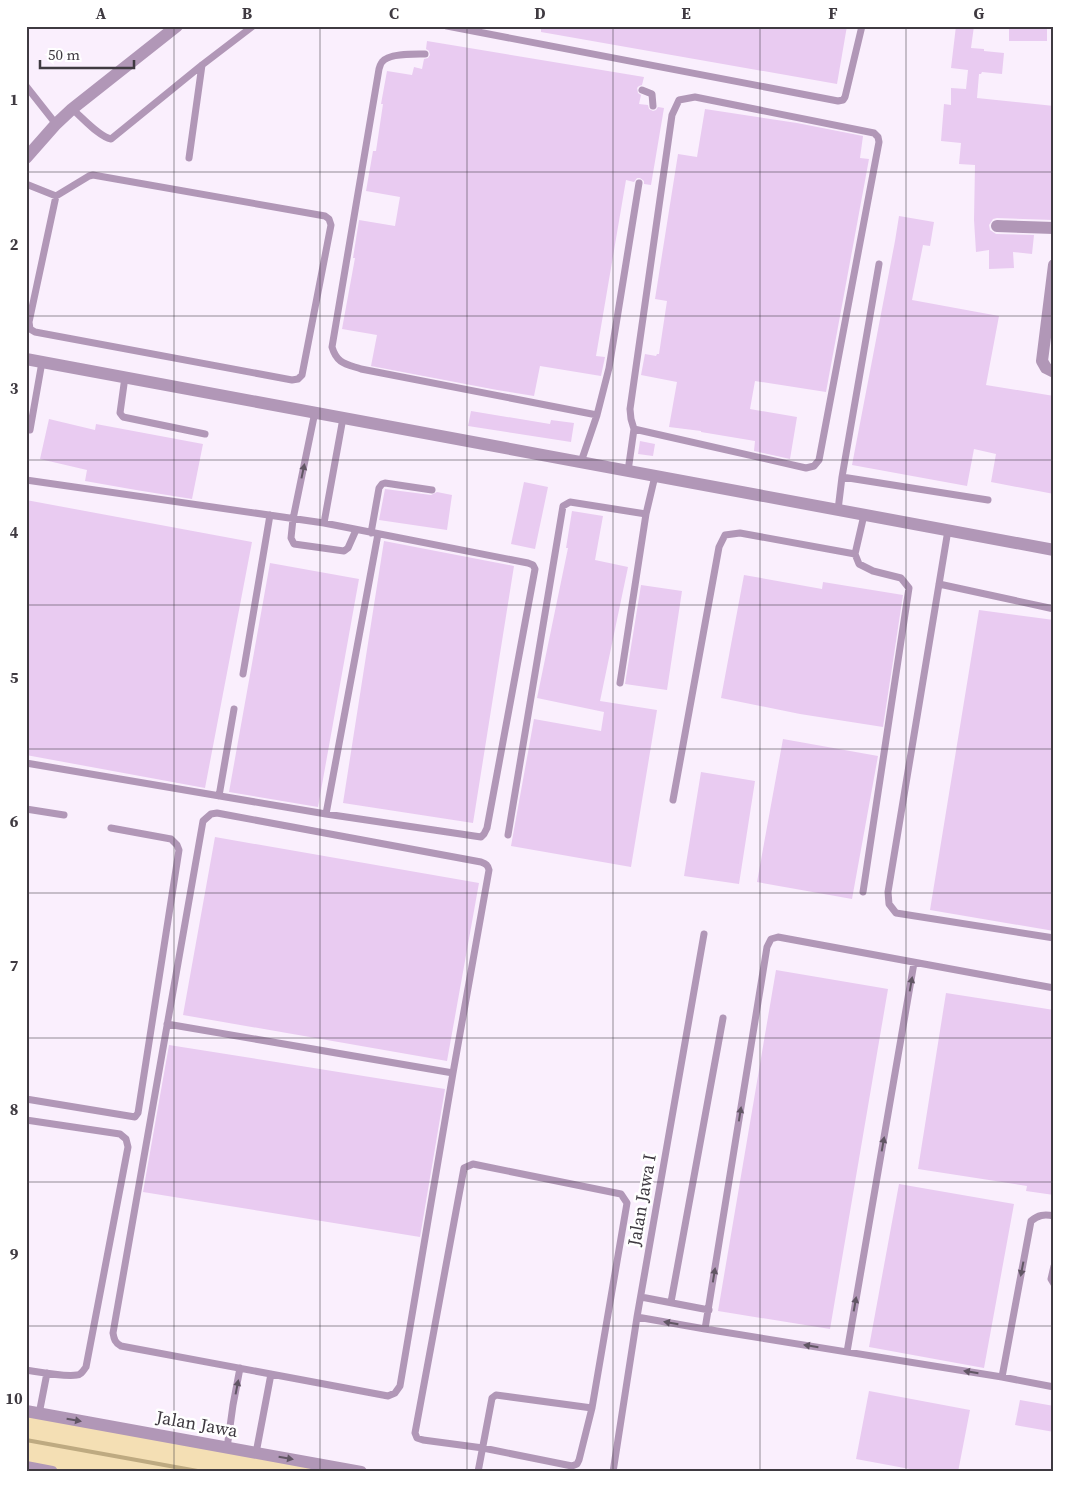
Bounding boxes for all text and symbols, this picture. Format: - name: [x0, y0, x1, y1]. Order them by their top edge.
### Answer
- text: A: [96, 2, 107, 24]
- text: B: [242, 2, 253, 24]
- text: C: [389, 2, 399, 24]
- text: D: [534, 2, 546, 24]
- text: E: [681, 2, 691, 24]
- text: F: [828, 2, 838, 24]
- text: G: [974, 2, 985, 24]
- scale bar: [40, 38, 134, 70]
- text: 50 m: [48, 44, 80, 65]
- text: 1: [10, 88, 18, 110]
- text: 2: [10, 233, 19, 255]
- text: 3: [10, 377, 19, 399]
- one-way arrow: [299, 463, 307, 479]
- text: 4: [10, 521, 19, 543]
- text: 5: [10, 666, 19, 688]
- text: 6: [10, 810, 19, 832]
- text: 7: [10, 954, 19, 976]
- one-way arrow: [907, 975, 915, 991]
- text: 8: [10, 1098, 18, 1120]
- one-way arrow: [736, 1106, 744, 1122]
- one-way arrow: [879, 1135, 887, 1151]
- street label: Jalan Jawa I: [621, 1152, 662, 1249]
- text: 9: [10, 1243, 19, 1265]
- one-way arrow: [1018, 1261, 1026, 1277]
- one-way arrow: [711, 1266, 719, 1282]
- one-way arrow: [852, 1296, 860, 1312]
- one-way arrow: [663, 1318, 679, 1326]
- one-way arrow: [803, 1342, 819, 1350]
- one-way arrow: [963, 1368, 979, 1376]
- one-way arrow: [233, 1378, 241, 1394]
- text: 10: [5, 1387, 23, 1409]
- street label: Jalan Jawa: [153, 1404, 241, 1443]
- one-way arrow: [67, 1417, 83, 1425]
- one-way arrow: [278, 1455, 294, 1463]

